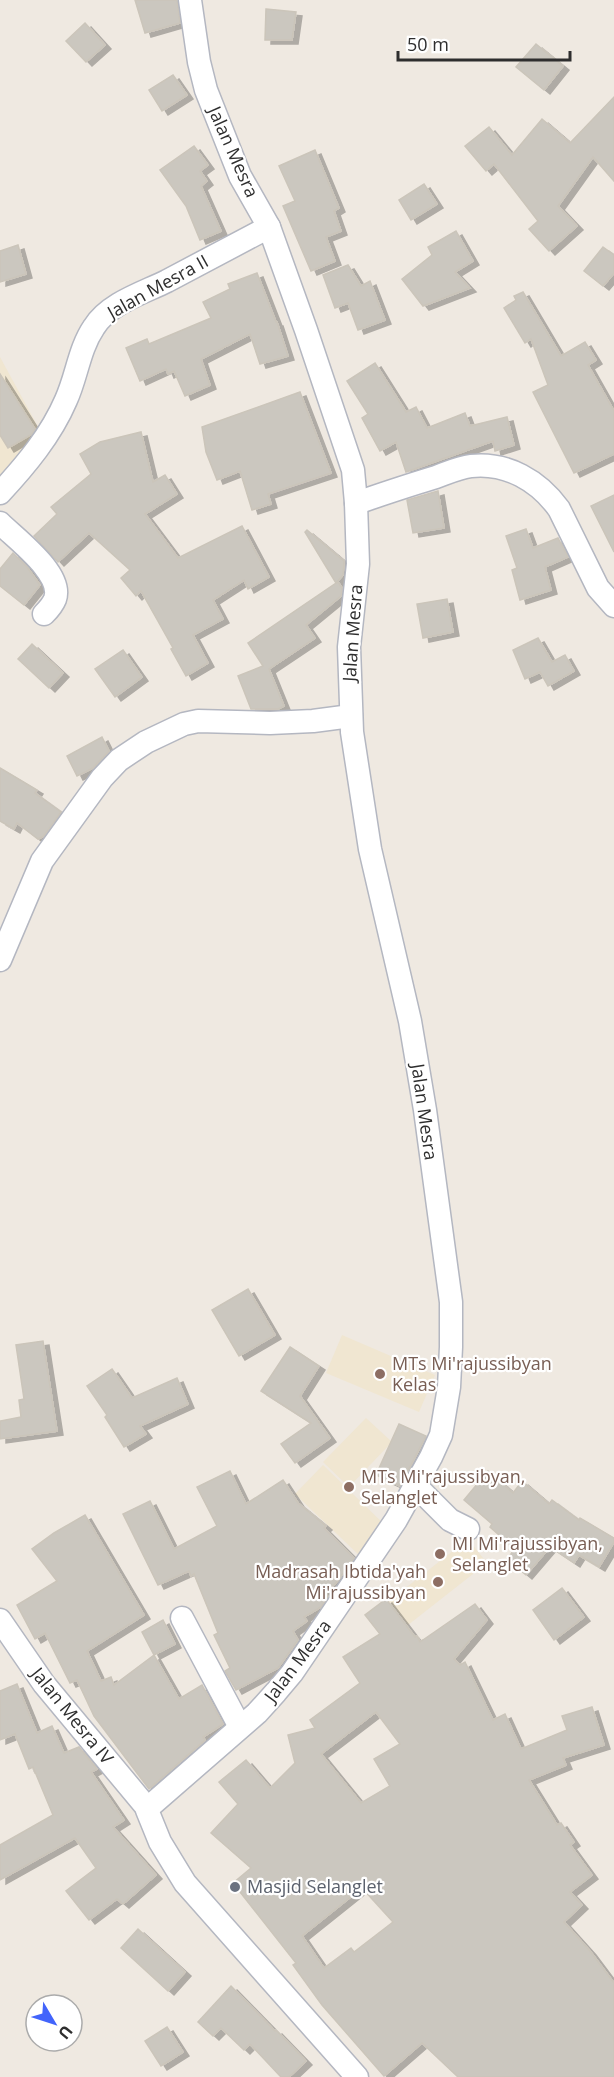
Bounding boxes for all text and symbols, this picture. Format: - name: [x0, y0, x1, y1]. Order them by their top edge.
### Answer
- scale bar: [398, 24, 570, 62]
- text: 50 m: [407, 32, 449, 56]
- street label: Jalan Mesra: [202, 100, 265, 201]
- street label: Jalan Mesra II: [101, 248, 212, 325]
- street label: Jalan Mesra: [336, 584, 367, 684]
- street label: Jalan Mesra: [406, 1060, 444, 1162]
- place label: MTs Mi'rajussibyan Kelas: [392, 1351, 552, 1396]
- marker: MTs Mi'rajussibyan Kelas: [373, 1367, 387, 1381]
- place label: MTs Mi'rajussibyan, Selanglet: [361, 1464, 525, 1509]
- marker: MTs Mi'rajussibyan, Selanglet: [342, 1480, 356, 1494]
- place label: MI Mi'rajussibyan, Selanglet: [452, 1531, 603, 1576]
- marker: MI Mi'rajussibyan, Selanglet: [433, 1547, 447, 1561]
- place label: Madrasah Ibtida'yah Mi'rajussibyan: [255, 1559, 426, 1604]
- marker: Madrasah Ibtida'yah Mi'rajussibyan: [431, 1575, 445, 1589]
- street label: Jalan Mesra: [257, 1614, 336, 1708]
- street label: Jalan Mesra IV: [25, 1661, 119, 1769]
- place label: Masjid Selanglet: [247, 1874, 383, 1898]
- marker: Masjid Selanglet: [228, 1880, 242, 1894]
- north arrow: [24, 1993, 84, 2053]
- text: U: [53, 2021, 78, 2044]

